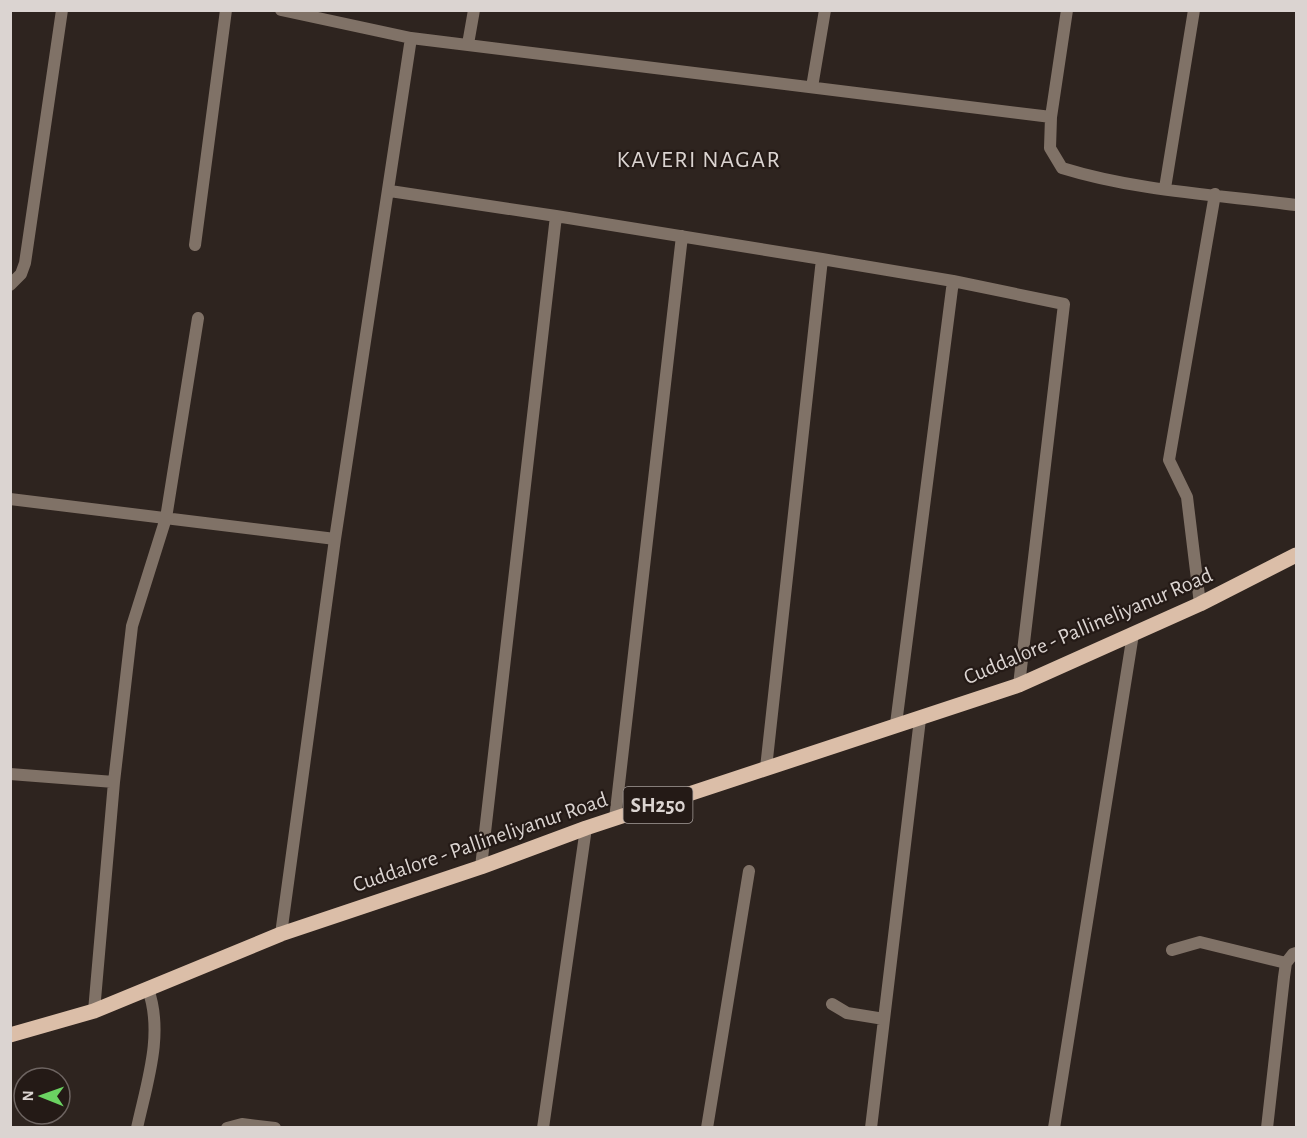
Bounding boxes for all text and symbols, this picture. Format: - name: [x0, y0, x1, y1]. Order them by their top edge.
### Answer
- district label: KAVERI NAGAR: [617, 148, 781, 172]
- street label: Cuddalore - Pallineliyanur Road: [960, 564, 1216, 688]
- road number: SH250: [624, 787, 692, 823]
- street label: Cuddalore - Pallineliyanur Road: [350, 788, 610, 896]
- north arrow: [12, 1066, 72, 1126]
- text: N: [20, 1090, 36, 1101]

